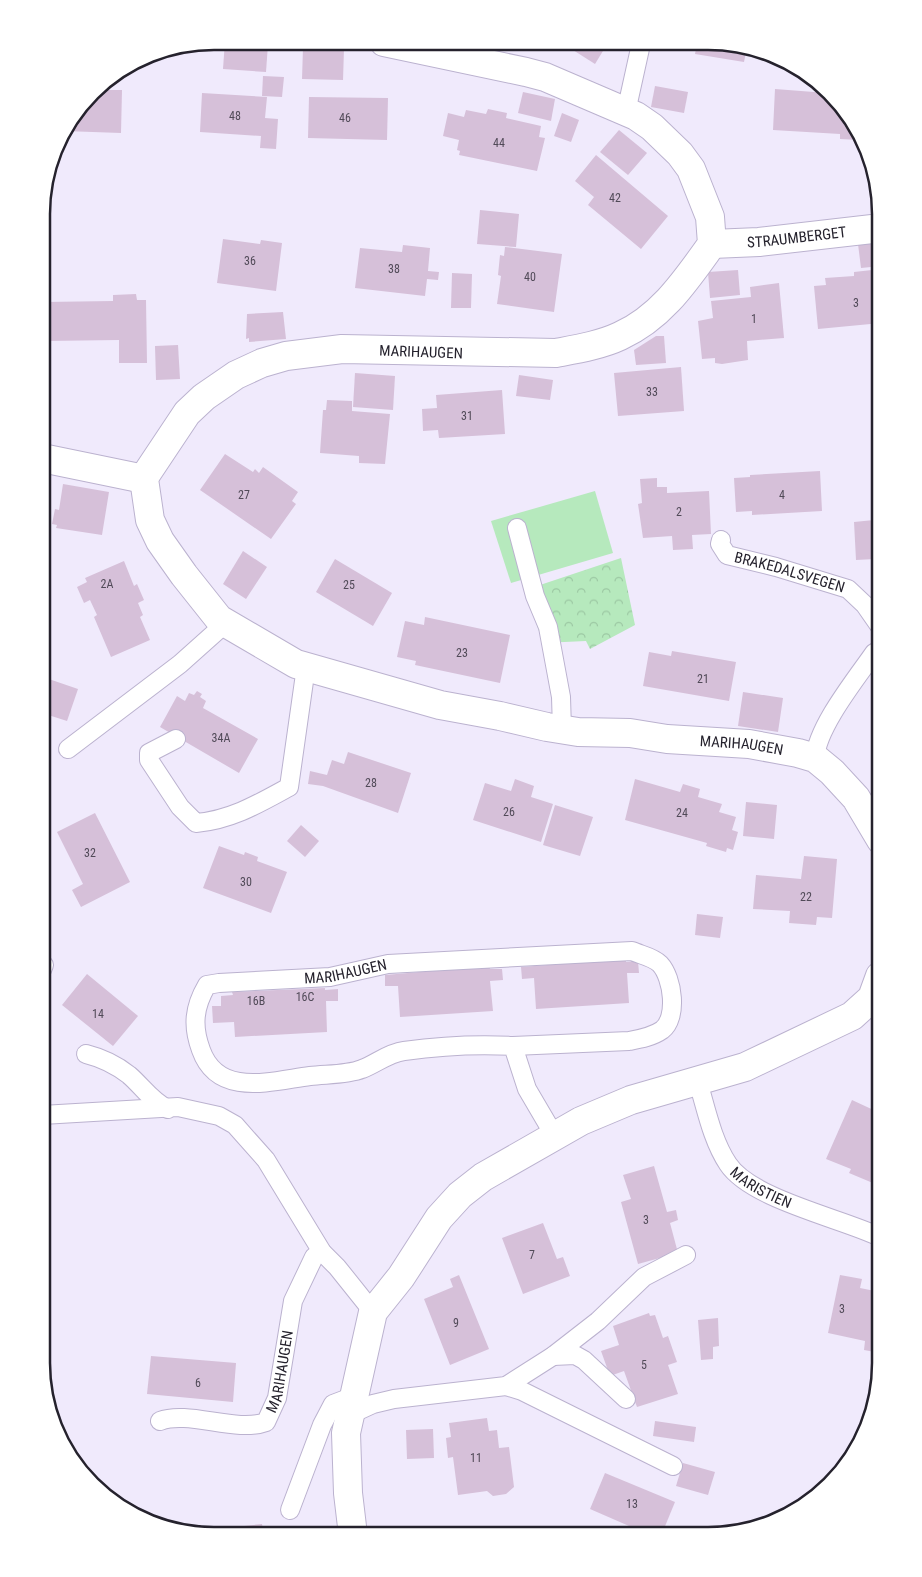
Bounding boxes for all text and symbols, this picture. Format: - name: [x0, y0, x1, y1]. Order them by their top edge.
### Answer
- house number: 48: [229, 109, 241, 123]
- house number: 46: [339, 111, 351, 125]
- house number: 44: [493, 136, 505, 150]
- house number: 42: [609, 191, 621, 205]
- street label: STRAUMBERGET: [747, 223, 848, 251]
- house number: 36: [244, 254, 256, 268]
- house number: 38: [388, 262, 400, 276]
- house number: 40: [524, 270, 536, 284]
- house number: 3: [853, 296, 859, 310]
- house number: 1: [751, 312, 757, 326]
- street label: MARIHAUGEN: [379, 342, 463, 362]
- house number: 33: [646, 385, 658, 399]
- house number: 31: [461, 409, 473, 423]
- house number: 27: [238, 488, 250, 502]
- house number: 4: [779, 488, 785, 502]
- house number: 2: [676, 505, 682, 519]
- street label: BRAKEDALSVEGEN: [732, 548, 847, 596]
- house number: 2A: [101, 577, 114, 591]
- house number: 25: [343, 578, 355, 592]
- house number: 23: [456, 646, 468, 660]
- house number: 21: [697, 672, 709, 686]
- house number: 34A: [212, 731, 230, 745]
- street label: MARIHAUGEN: [699, 732, 785, 759]
- house number: 28: [365, 776, 377, 790]
- house number: 26: [503, 805, 515, 819]
- house number: 24: [676, 806, 688, 820]
- house number: 32: [84, 846, 96, 860]
- house number: 30: [240, 875, 252, 889]
- house number: 22: [800, 890, 812, 904]
- street label: MARIHAUGEN: [304, 956, 389, 987]
- house number: 16C: [296, 990, 315, 1004]
- house number: 16B: [247, 994, 265, 1008]
- house number: 14: [92, 1007, 104, 1021]
- street label: MARISTIEN: [726, 1163, 794, 1212]
- house number: 3: [643, 1213, 649, 1227]
- house number: 7: [529, 1248, 535, 1262]
- house number: 3: [839, 1302, 845, 1316]
- house number: 9: [453, 1316, 459, 1330]
- street label: MARIHAUGEN: [262, 1329, 297, 1416]
- house number: 5: [641, 1358, 647, 1372]
- house number: 6: [195, 1376, 201, 1390]
- house number: 11: [470, 1451, 482, 1465]
- house number: 13: [626, 1497, 638, 1511]

